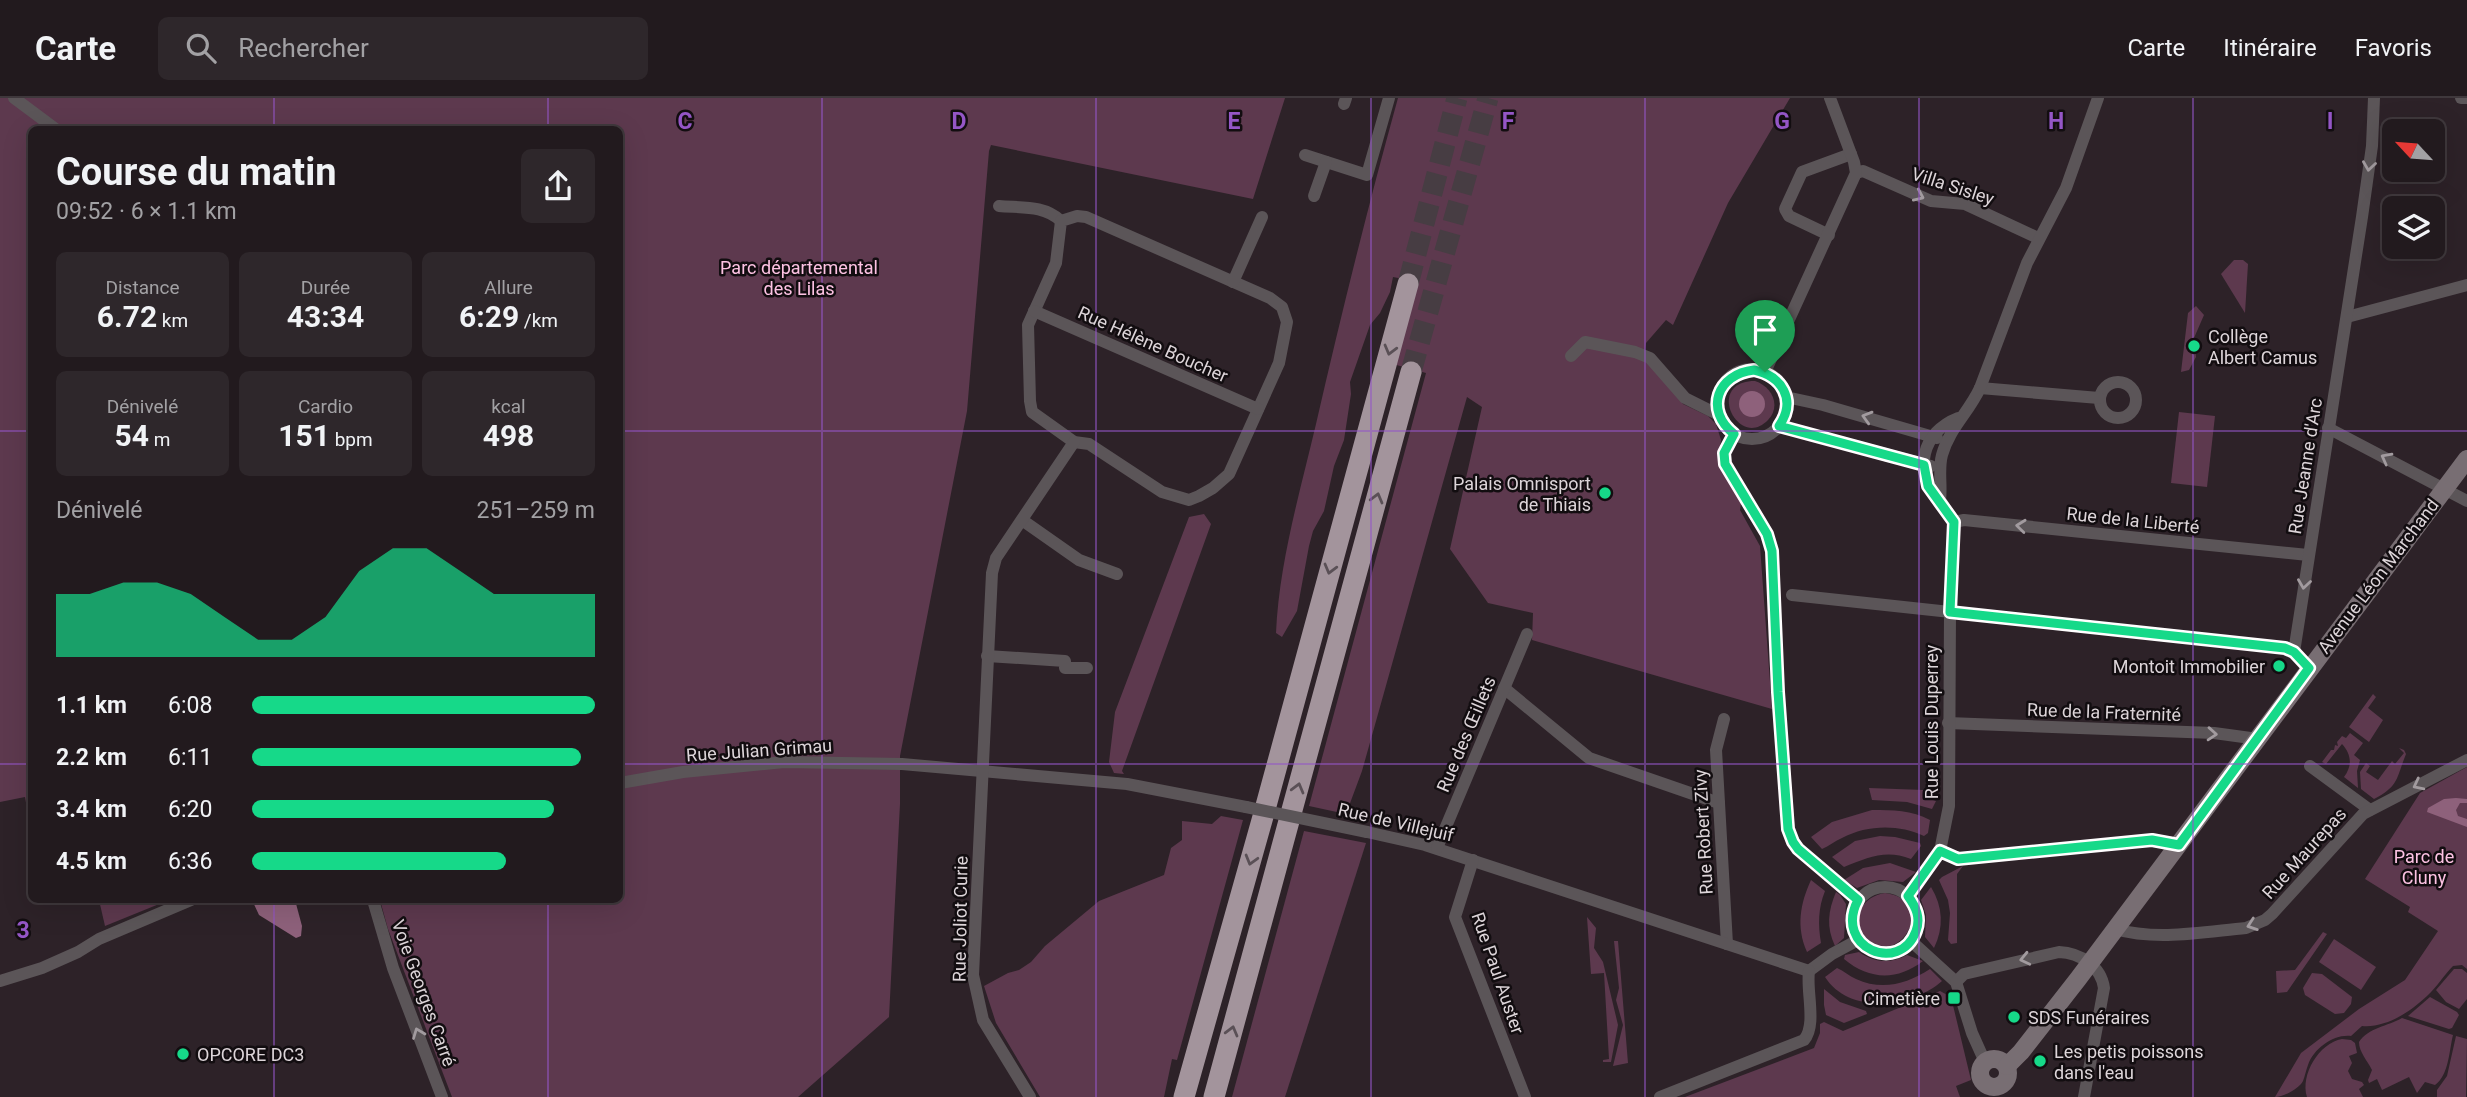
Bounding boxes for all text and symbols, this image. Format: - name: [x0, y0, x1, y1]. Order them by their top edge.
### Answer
- search box: [158, 17, 648, 80]
- text: Carte: [35, 29, 116, 68]
- icon: search: [182, 29, 220, 67]
- text: Rechercher: [238, 33, 369, 63]
- text: Carte: [2127, 34, 2185, 62]
- text: Itinéraire: [2223, 34, 2317, 62]
- text: Favoris: [2355, 34, 2432, 62]
- text: C: [677, 108, 693, 135]
- text: D: [952, 108, 966, 135]
- text: E: [1228, 108, 1241, 135]
- text: F: [1502, 108, 1515, 135]
- text: G: [1774, 108, 1790, 135]
- text: H: [2048, 108, 2064, 135]
- text: I: [2327, 108, 2333, 135]
- north arrow: [2382, 119, 2445, 182]
- map controls: [2382, 119, 2445, 259]
- button: share: [521, 149, 595, 223]
- text: Course du matin: [56, 150, 337, 194]
- one-way arrow: [2362, 160, 2377, 172]
- street label: Villa Sisley: [1909, 163, 1997, 209]
- one-way arrow: [1911, 188, 1924, 202]
- button: layers: [2382, 196, 2445, 259]
- text: 09:52 · 6 × 1.1 km: [56, 198, 237, 225]
- park label: Parc départemental des Lilas: [720, 257, 878, 299]
- text: Distance: [106, 276, 179, 299]
- text: Durée: [301, 276, 350, 299]
- text: Allure: [484, 276, 533, 299]
- text: 6.72: [97, 299, 157, 334]
- text: 43:34: [287, 299, 364, 334]
- text: 6:29: [459, 299, 519, 334]
- pin: [1735, 300, 1795, 372]
- street label: Rue Hélène Boucher: [1075, 302, 1231, 386]
- text: km: [157, 309, 188, 332]
- text: /km: [519, 309, 558, 332]
- icon: arrive: [1746, 311, 1784, 349]
- place label: Collège Albert Camus: [2208, 326, 2317, 368]
- marker: Collège Albert Camus: [2186, 338, 2202, 354]
- one-way arrow: [1384, 343, 1398, 355]
- text: Dénivelé: [107, 395, 178, 418]
- text: Cardio: [298, 395, 353, 418]
- text: kcal: [491, 395, 526, 418]
- street label: Rue Jeanne d'Arc: [2284, 396, 2326, 536]
- one-way arrow: [1861, 410, 1873, 425]
- text: 54: [115, 418, 149, 453]
- text: 151: [278, 418, 330, 453]
- text: 498: [483, 418, 534, 453]
- text: m: [149, 428, 170, 451]
- text: bpm: [330, 428, 373, 451]
- one-way arrow: [2381, 452, 2394, 466]
- place label: Palais Omnisport de Thiais: [1453, 473, 1591, 515]
- marker: Palais Omnisport de Thiais: [1597, 485, 1613, 501]
- one-way arrow: [1368, 492, 1383, 504]
- street label: Avenue Léon Marchand: [2313, 495, 2443, 657]
- text: Dénivelé: [56, 497, 143, 524]
- text: 251–259 m: [476, 497, 595, 524]
- street label: Rue de la Liberté: [2066, 503, 2200, 537]
- one-way arrow: [2015, 519, 2026, 534]
- one-way arrow: [1324, 563, 1339, 575]
- one-way arrow: [2297, 578, 2312, 590]
- street label: Rue Louis Duperrey: [1921, 644, 1942, 799]
- place label: Montoit Immobilier: [2113, 656, 2265, 677]
- marker: Montoit Immobilier: [2271, 658, 2287, 674]
- street label: Rue des Œillets: [1432, 673, 1500, 795]
- text: 1.1 km: [56, 692, 127, 719]
- text: 6:08: [168, 692, 212, 719]
- street label: Rue de la Fraternité: [2026, 699, 2182, 725]
- one-way arrow: [2207, 726, 2218, 741]
- street label: Rue Julian Grimau: [685, 734, 833, 766]
- text: 2.2 km: [56, 744, 127, 771]
- text: 6:11: [168, 744, 212, 771]
- street label: Rue Robert Zivy: [1689, 768, 1717, 895]
- one-way arrow: [2413, 776, 2425, 790]
- one-way arrow: [1289, 782, 1304, 794]
- text: 3.4 km: [56, 796, 127, 823]
- text: 6:20: [168, 796, 212, 823]
- street label: Rue de Villejuif: [1336, 798, 1457, 846]
- street label: Rue Maurepas: [2258, 803, 2350, 903]
- park label: Parc de Cluny: [2394, 846, 2454, 888]
- text: 4.5 km: [56, 848, 127, 875]
- text: 6:36: [168, 848, 212, 875]
- one-way arrow: [1245, 853, 1260, 865]
- street label: Rue Joliot Curie: [948, 856, 972, 982]
- street label: Rue Paul Auster: [1467, 909, 1529, 1037]
- text: 3: [16, 917, 30, 944]
- street label: Voie Georges Carré: [388, 917, 460, 1069]
- one-way arrow: [2247, 917, 2259, 931]
- one-way arrow: [2019, 951, 2031, 966]
- place label: Cimetière: [1863, 988, 1940, 1009]
- marker: Cimetière: [1946, 990, 1962, 1006]
- place label: SDS Funéraires: [2028, 1007, 2150, 1028]
- marker: SDS Funéraires: [2006, 1009, 2022, 1025]
- one-way arrow: [1223, 1025, 1238, 1037]
- one-way arrow: [413, 1028, 427, 1040]
- place label: Les petis poissons dans l'eau: [2054, 1041, 2204, 1083]
- place label: OPCORE DC3: [197, 1044, 304, 1065]
- marker: OPCORE DC3: [175, 1046, 191, 1062]
- marker: Les petis poissons dans l'eau: [2032, 1053, 2048, 1069]

